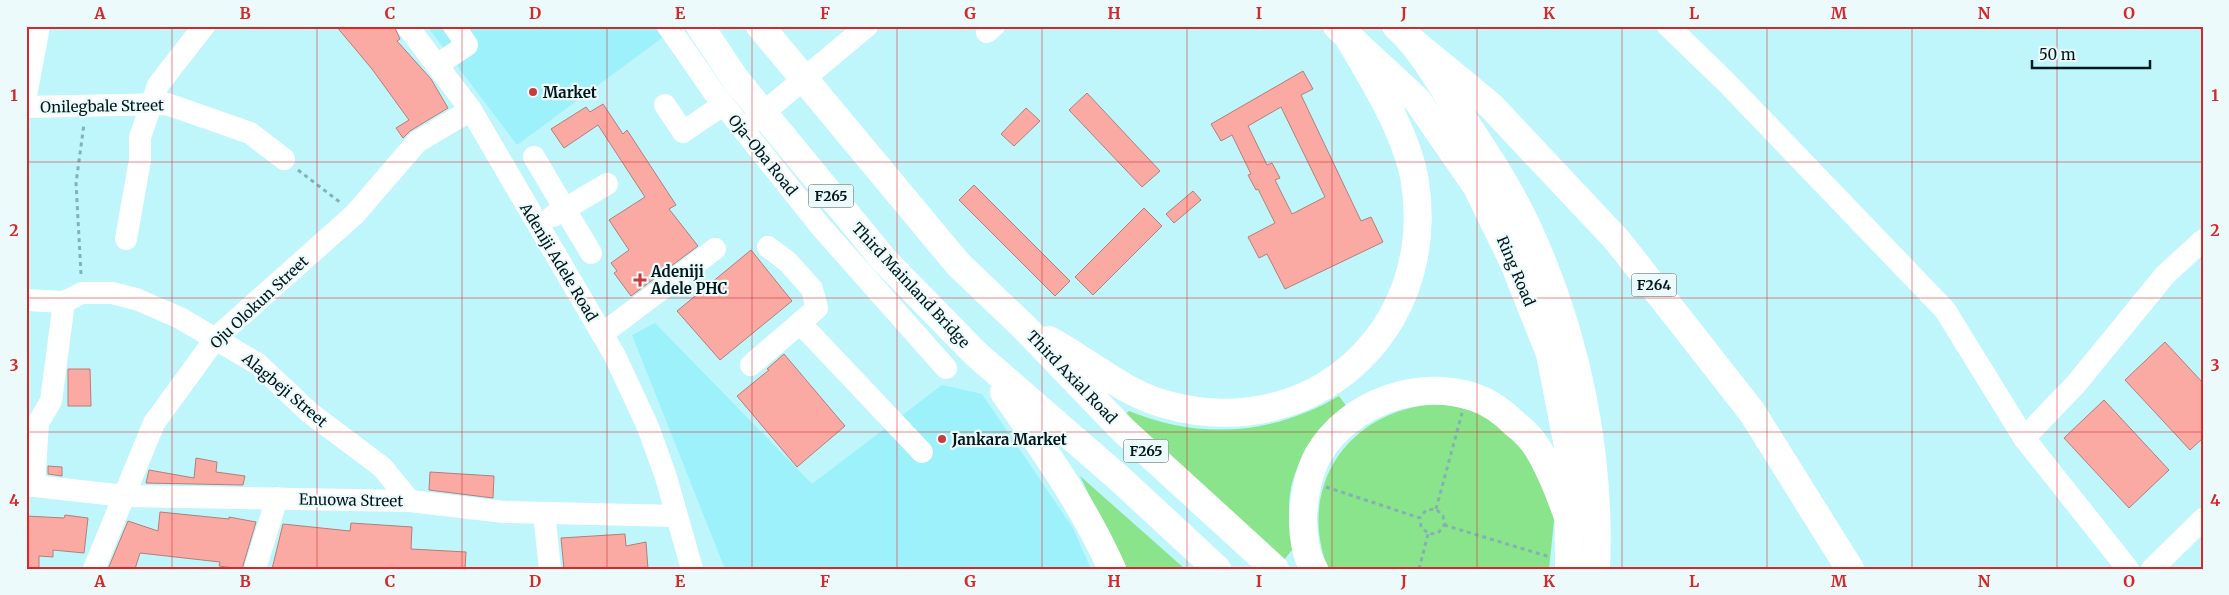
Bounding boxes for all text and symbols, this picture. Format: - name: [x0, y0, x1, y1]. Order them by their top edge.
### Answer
- text: A: [93, 3, 106, 23]
- text: B: [239, 3, 251, 23]
- text: C: [385, 3, 395, 23]
- text: D: [529, 3, 541, 23]
- text: E: [675, 3, 686, 23]
- text: F: [820, 3, 830, 23]
- text: G: [964, 3, 976, 23]
- text: H: [1107, 3, 1121, 23]
- text: I: [1256, 3, 1262, 23]
- text: J: [1400, 3, 1407, 23]
- text: K: [1543, 3, 1555, 23]
- text: L: [1689, 3, 1699, 23]
- text: M: [1831, 3, 1848, 23]
- text: N: [1978, 3, 1991, 23]
- text: O: [2123, 3, 2135, 23]
- scale bar: [2032, 38, 2149, 70]
- text: 50 m: [2039, 45, 2076, 64]
- place label: Market: [543, 83, 597, 102]
- text: 1: [10, 85, 18, 105]
- text: 1: [2211, 85, 2219, 105]
- marker: Market: [527, 86, 539, 98]
- street label: Onilegbale Street: [40, 95, 164, 117]
- street label: Oja-Oba Road: [724, 111, 802, 199]
- road number: F265: [808, 185, 854, 208]
- street label: Adeniji Adele Road: [516, 199, 602, 325]
- street label: Third Mainland Bridge: [848, 218, 974, 352]
- text: 2: [9, 220, 19, 240]
- text: 2: [2210, 220, 2220, 240]
- street label: Ring Road: [1493, 233, 1539, 309]
- street label: Oju Olokun Street: [206, 251, 312, 352]
- place label: Adeniji Adele PHC: [650, 262, 728, 298]
- marker: Adeniji Adele PHC: [633, 273, 647, 287]
- road number: F264: [1632, 274, 1676, 296]
- street label: Third Axial Road: [1023, 327, 1121, 427]
- street label: Alagbeji Street: [238, 348, 332, 431]
- text: 3: [9, 355, 19, 375]
- text: 3: [2210, 355, 2220, 375]
- place label: Jankara Market: [951, 430, 1067, 449]
- marker: Jankara Market: [936, 433, 948, 445]
- road number: F265: [1124, 440, 1168, 462]
- text: 4: [9, 490, 19, 510]
- street label: Enuowa Street: [299, 490, 403, 510]
- text: 4: [2210, 490, 2220, 510]
- text: A: [93, 571, 106, 591]
- text: B: [239, 571, 251, 591]
- text: C: [385, 571, 395, 591]
- text: D: [529, 571, 541, 591]
- text: E: [675, 571, 686, 591]
- text: F: [820, 571, 830, 591]
- text: G: [964, 571, 976, 591]
- text: H: [1107, 571, 1121, 591]
- text: I: [1256, 571, 1262, 591]
- text: J: [1400, 571, 1407, 591]
- text: K: [1543, 571, 1555, 591]
- text: L: [1689, 571, 1699, 591]
- text: M: [1831, 571, 1848, 591]
- text: N: [1978, 571, 1991, 591]
- text: O: [2123, 571, 2135, 591]

